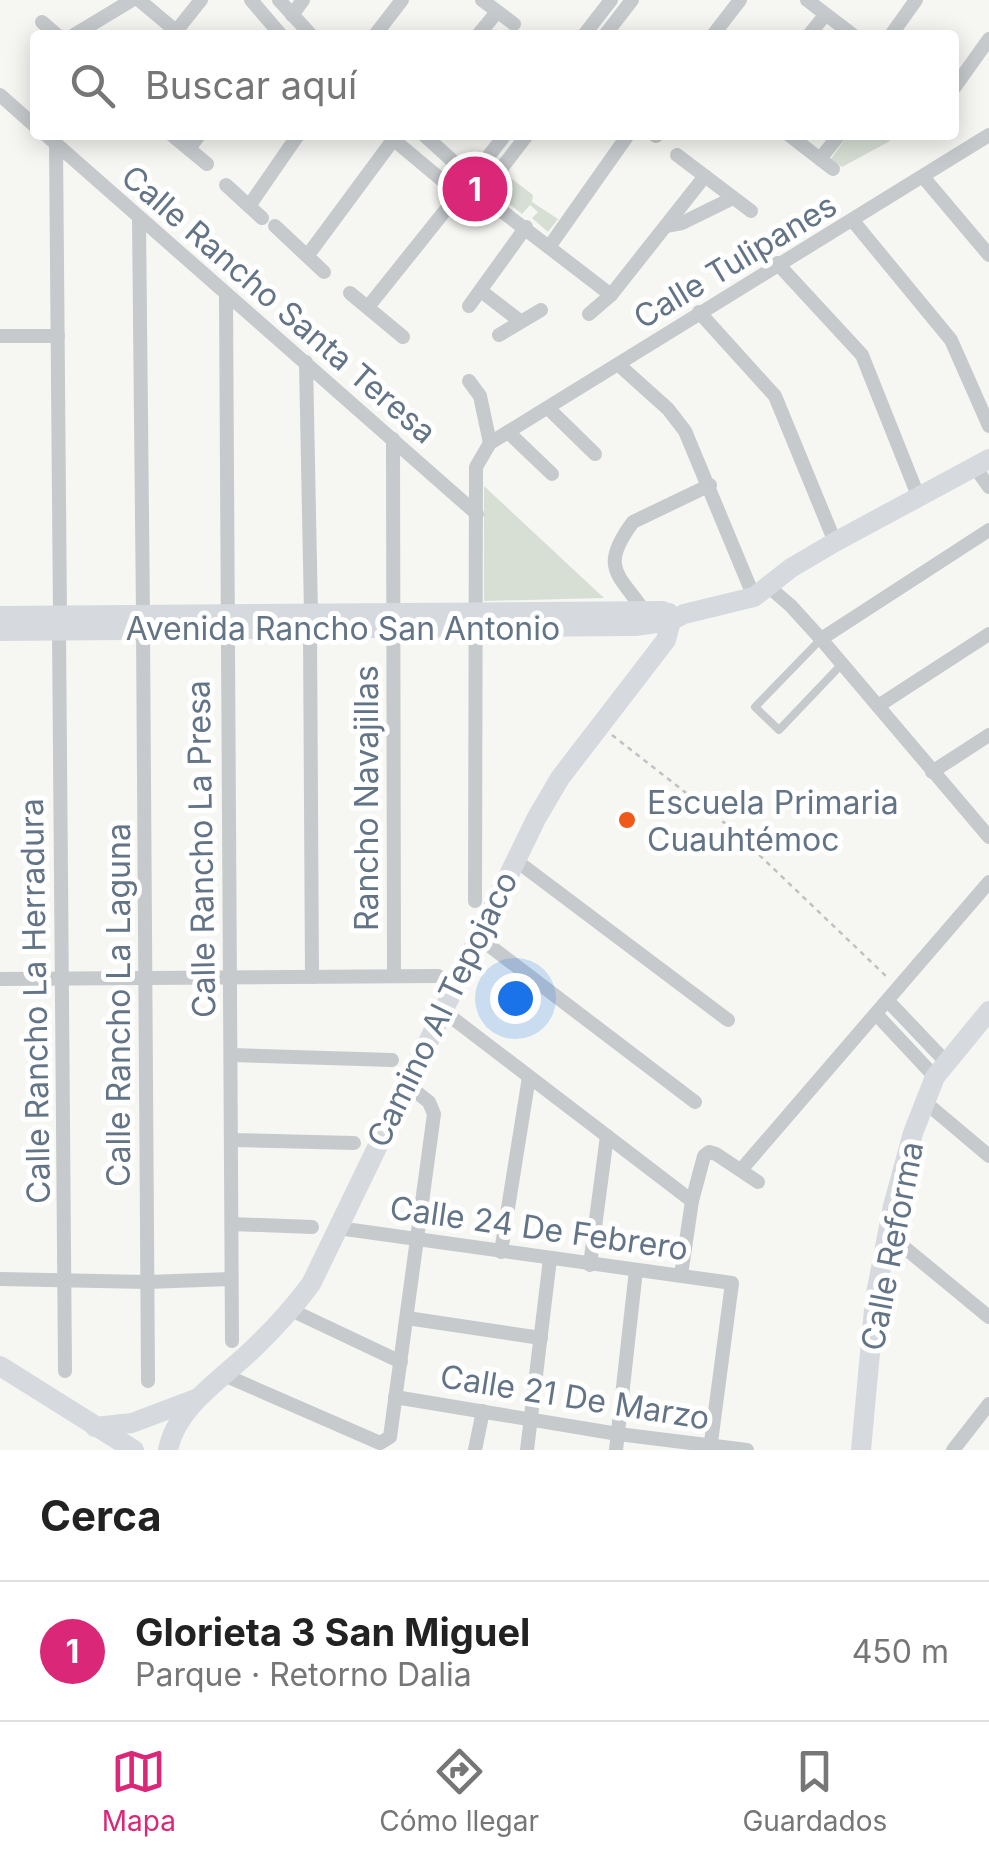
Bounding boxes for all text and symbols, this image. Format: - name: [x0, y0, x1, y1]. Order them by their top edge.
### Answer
- search box: [30, 30, 959, 140]
- icon: search: [65, 58, 120, 113]
- text: Buscar aquí: [145, 62, 357, 108]
- pin: 1: [442, 152, 508, 226]
- street label: Calle Rancho Santa Teresa: [114, 157, 444, 451]
- street label: Calle Tulipanes: [627, 185, 843, 337]
- street label: Avenida Rancho San Antonio: [126, 609, 560, 648]
- street label: Rancho Navajillas: [347, 665, 386, 931]
- street label: Calle Rancho La Presa: [179, 680, 223, 1018]
- place label: Escuela Primaria Cuauhtémoc: [647, 783, 899, 859]
- street label: Calle Rancho La Herradura: [12, 798, 58, 1204]
- marker: Escuela Primaria Cuauhtémoc: [616, 809, 638, 831]
- street label: Calle Rancho La Laguna: [99, 823, 138, 1187]
- street label: Camino Al Tepojaco: [358, 865, 526, 1153]
- your location: [490, 973, 541, 1024]
- street label: Calle Reforma: [853, 1138, 931, 1354]
- street label: Calle 24 De Febrero: [387, 1188, 691, 1268]
- street label: Calle 21 De Marzo: [438, 1356, 712, 1438]
- text: Cerca: [40, 1490, 162, 1541]
- text: Glorieta 3 San Miguel: [135, 1609, 530, 1655]
- text: 1: [66, 1632, 79, 1671]
- text: 450 m: [852, 1632, 949, 1671]
- text: Parque · Retorno Dalia: [135, 1655, 472, 1694]
- tab: Mapa: [102, 1744, 176, 1838]
- tab: Cómo llegar: [379, 1744, 539, 1838]
- tab: Guardados: [742, 1744, 887, 1838]

